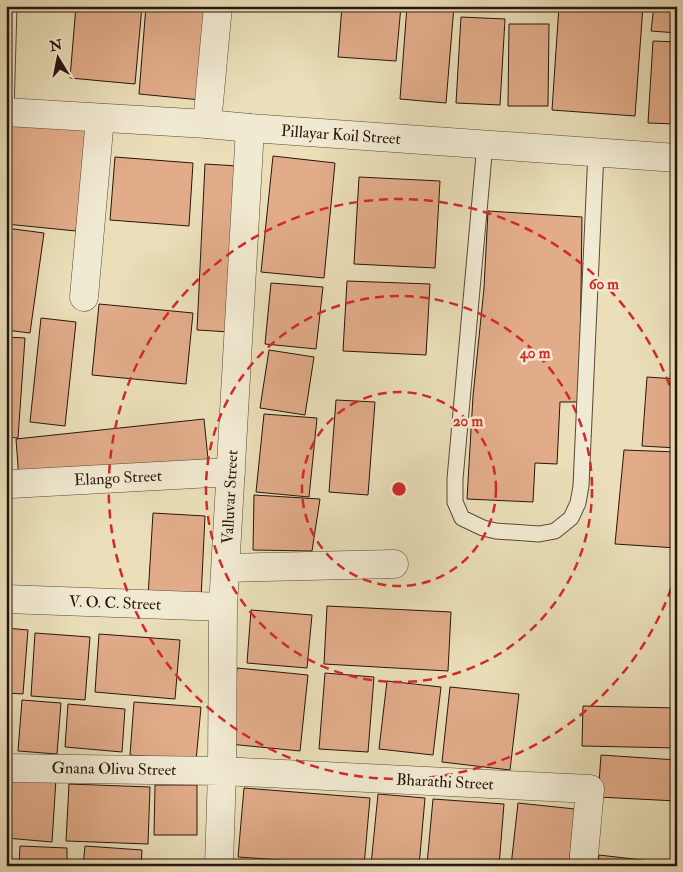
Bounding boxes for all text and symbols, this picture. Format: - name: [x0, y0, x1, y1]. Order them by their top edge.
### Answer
- north arrow: [32, 32, 82, 82]
- text: N: [47, 36, 64, 55]
- street label: Pillayar Koil Street: [280, 121, 402, 149]
- text: 60 m: [589, 275, 619, 294]
- text: 40 m: [519, 344, 551, 363]
- text: 20 m: [453, 412, 483, 431]
- street label: Valluvar Street: [218, 449, 242, 545]
- street label: Elango Street: [74, 466, 162, 490]
- centre of rings: [390, 480, 408, 498]
- street label: V. O. C. Street: [69, 591, 161, 615]
- street label: Gnana Olivu Street: [51, 758, 177, 780]
- street label: Bharathi Street: [396, 769, 494, 795]

